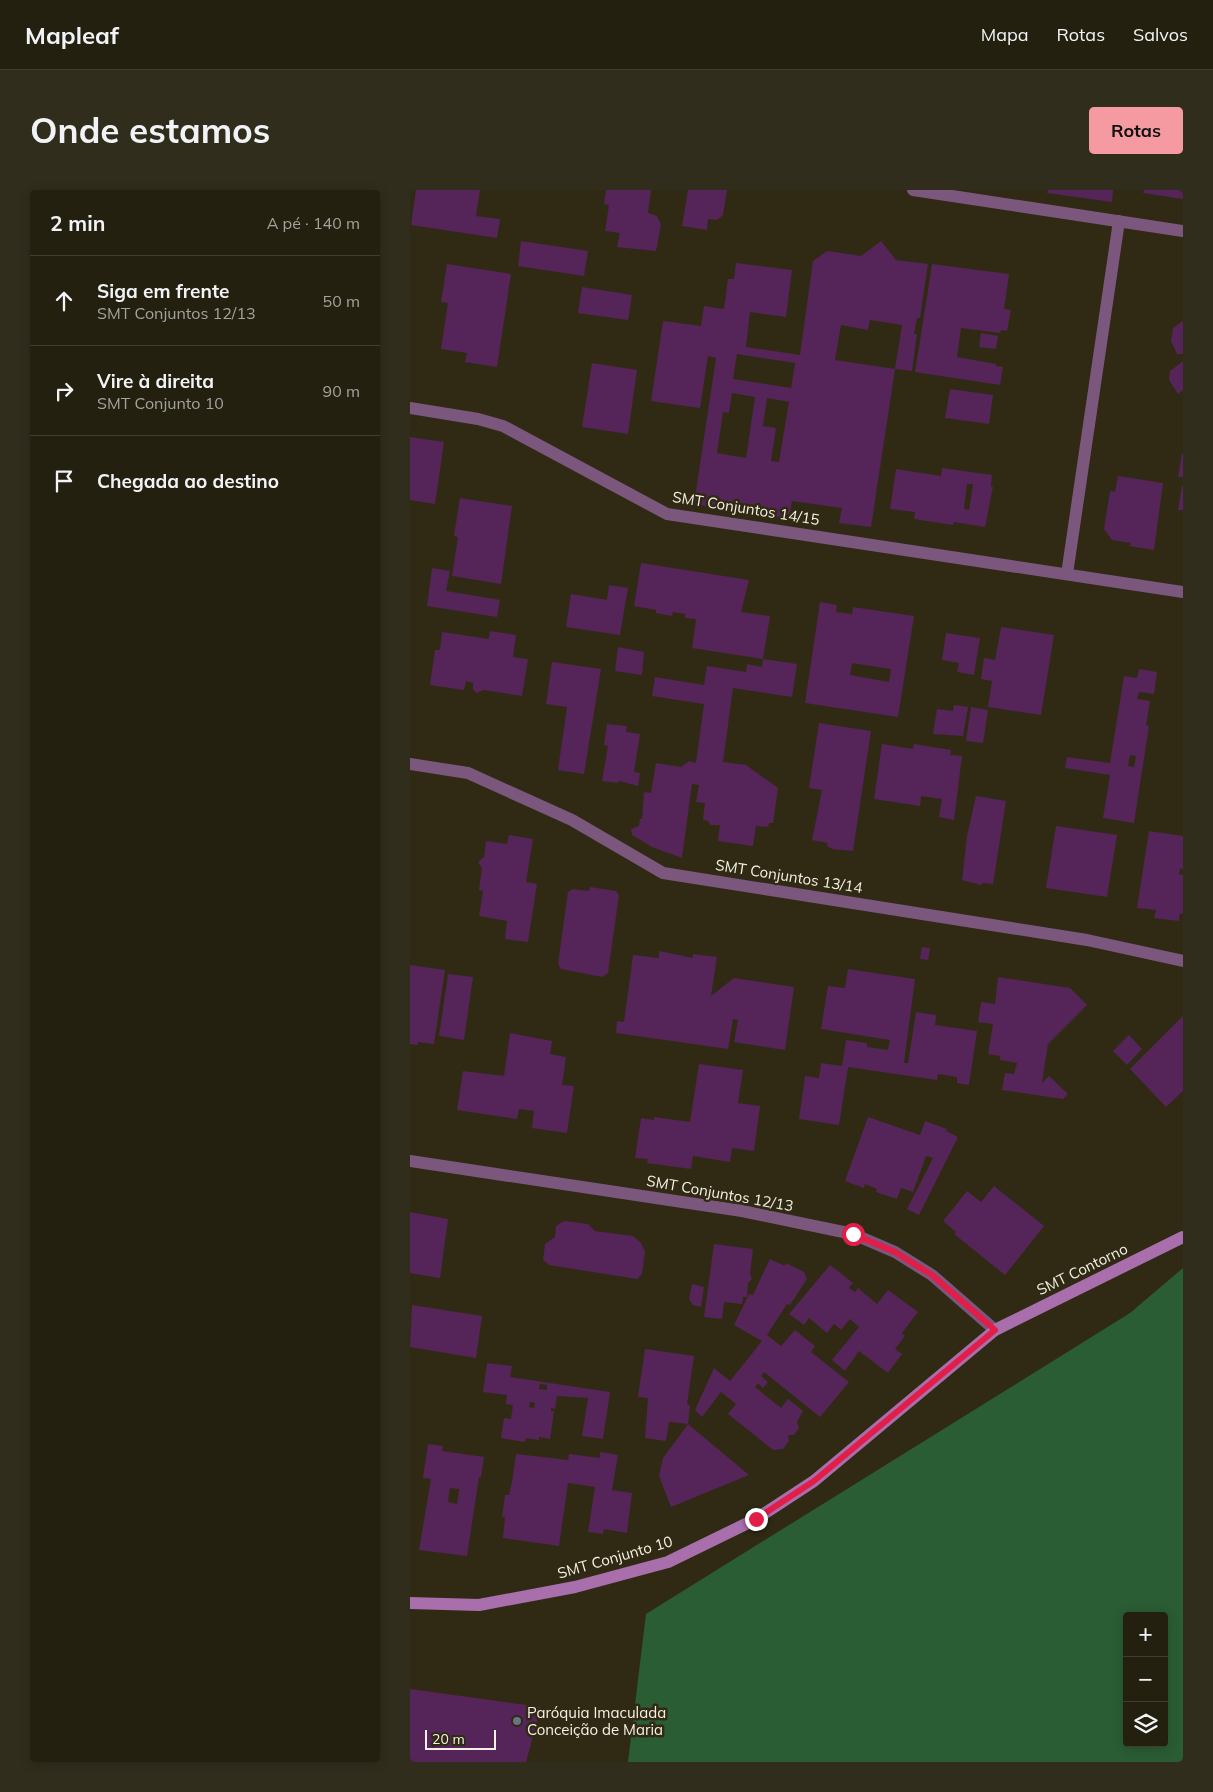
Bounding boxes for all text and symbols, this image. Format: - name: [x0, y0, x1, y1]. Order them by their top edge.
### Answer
- text: Mapleaf: [25, 20, 119, 50]
- text: Mapa: [981, 23, 1029, 46]
- text: Rotas: [1057, 23, 1105, 46]
- text: Salvos: [1133, 23, 1188, 46]
- button: Rotas: [1089, 107, 1183, 154]
- text: Onde estamos: [30, 108, 270, 152]
- text: 2 min: [50, 210, 105, 236]
- text: A pé · 140 m: [267, 213, 360, 233]
- text: Siga em frente: [97, 279, 229, 303]
- icon: ahead: [50, 287, 78, 315]
- text: 50 m: [323, 291, 360, 311]
- text: SMT Conjuntos 12/13: [97, 303, 256, 323]
- text: Vire à direita: [97, 369, 214, 393]
- icon: right: [50, 377, 78, 405]
- text: 90 m: [323, 381, 360, 401]
- text: SMT Conjunto 10: [97, 393, 224, 413]
- icon: arrive: [50, 467, 78, 495]
- text: Chegada ao destino: [97, 469, 279, 493]
- street label: SMT Conjuntos 14/15: [671, 487, 821, 529]
- street label: SMT Conjuntos 13/14: [714, 855, 864, 897]
- street label: SMT Conjuntos 12/13: [645, 1171, 795, 1215]
- route start: [842, 1223, 865, 1246]
- street label: SMT Contorno: [1033, 1239, 1131, 1299]
- route end: [745, 1508, 768, 1531]
- street label: SMT Conjunto 10: [555, 1531, 675, 1583]
- map controls: [1123, 1612, 1168, 1747]
- button: +: [1123, 1612, 1168, 1657]
- button: −: [1123, 1657, 1168, 1702]
- button: layers: [1123, 1702, 1168, 1747]
- place label: Paróquia Imaculada Conceição de Maria: [527, 1703, 666, 1739]
- marker: Paróquia Imaculada Conceição de Maria: [511, 1715, 523, 1727]
- scale bar: [425, 1727, 496, 1750]
- text: 20 m: [432, 1730, 465, 1748]

